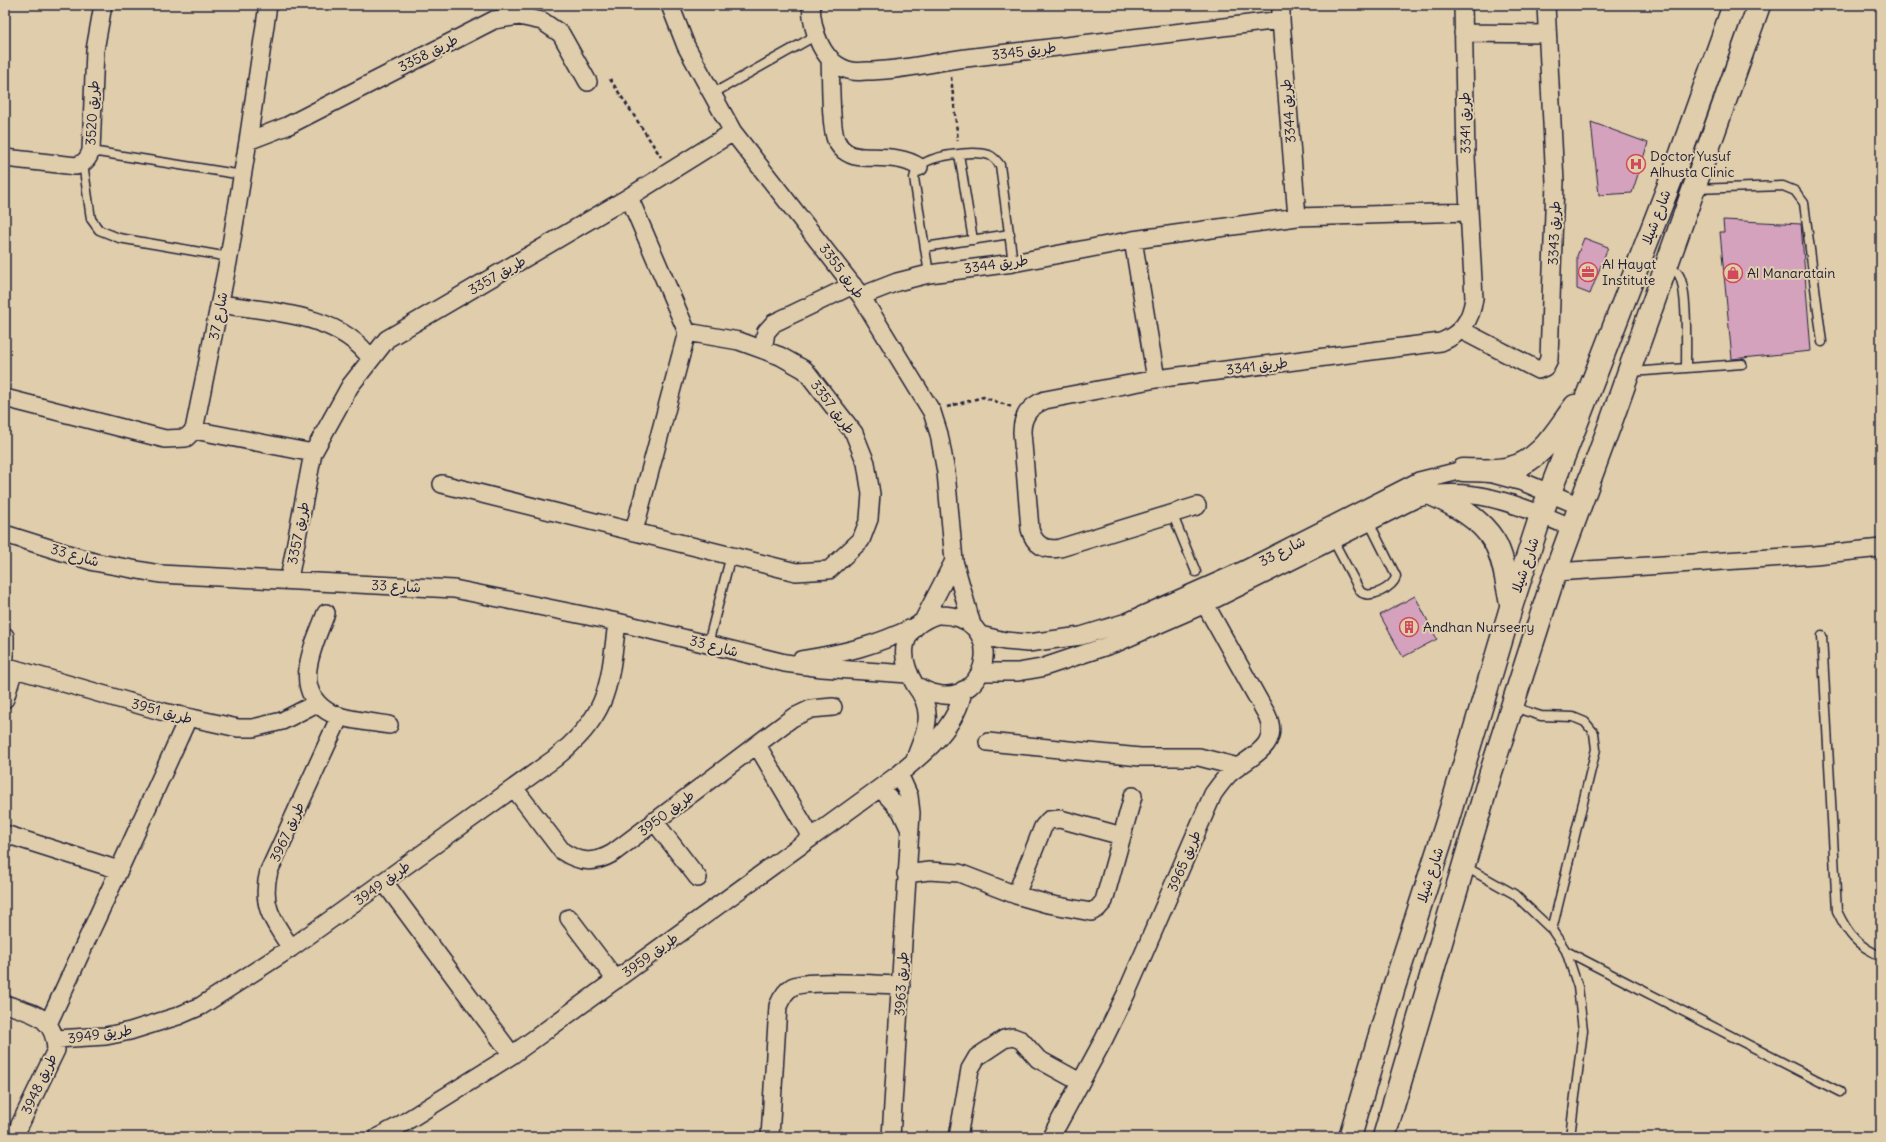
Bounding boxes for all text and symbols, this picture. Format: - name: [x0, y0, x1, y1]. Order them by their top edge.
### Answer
- street label: طريق 3358: [395, 30, 461, 76]
- street label: طريق 3345: [991, 38, 1057, 64]
- street label: طريق 3344: [1276, 78, 1300, 144]
- street label: طريق 3520: [81, 80, 103, 146]
- street label: طريق 3341: [1455, 92, 1475, 154]
- place label: Doctor Yusuf Alhusta Clinic: [1650, 147, 1735, 181]
- hospital icon: Doctor Yusuf Alhusta Clinic: [1625, 153, 1647, 175]
- street label: شارع شيلا: [1637, 187, 1676, 247]
- street label: طريق 3343: [1544, 200, 1564, 266]
- street label: طريق 3355: [815, 240, 869, 302]
- street label: طريق 3357: [465, 251, 529, 299]
- street label: طريق 3344: [963, 251, 1029, 277]
- place label: Al Hayat Institute: [1602, 255, 1656, 289]
- office icon: Al Hayat Institute: [1577, 261, 1599, 283]
- shop icon: Al Manaratain: [1722, 262, 1744, 284]
- place label: Al Manaratain: [1747, 264, 1835, 282]
- street label: شارع 37: [205, 291, 232, 342]
- street label: طريق 3341: [1225, 353, 1289, 379]
- street label: طريق 3357: [807, 376, 859, 438]
- street label: طريق 3357: [283, 500, 313, 566]
- street label: شارع 33: [1256, 532, 1309, 571]
- street label: شارع شيلا: [1507, 535, 1544, 595]
- street label: شارع 33: [48, 540, 101, 571]
- street label: شارع 33: [371, 576, 421, 597]
- building icon: Andhan Nurseery: [1398, 616, 1420, 638]
- place label: Andhan Nurseery: [1423, 618, 1534, 636]
- street label: شارع 33: [688, 631, 740, 662]
- street label: طريق 3951: [130, 694, 194, 728]
- street label: طريق 3950: [634, 786, 698, 840]
- street label: طريق 3967: [266, 799, 308, 865]
- street label: طريق 3965: [1163, 828, 1205, 894]
- street label: شارع شيلا: [1413, 845, 1448, 905]
- street label: طريق 3949: [350, 857, 414, 909]
- street label: طريق 3959: [618, 929, 682, 981]
- street label: طريق 3963: [890, 951, 912, 1017]
- street label: طريق 3949: [67, 1021, 133, 1047]
- street label: طريق 3948: [17, 1051, 61, 1117]

